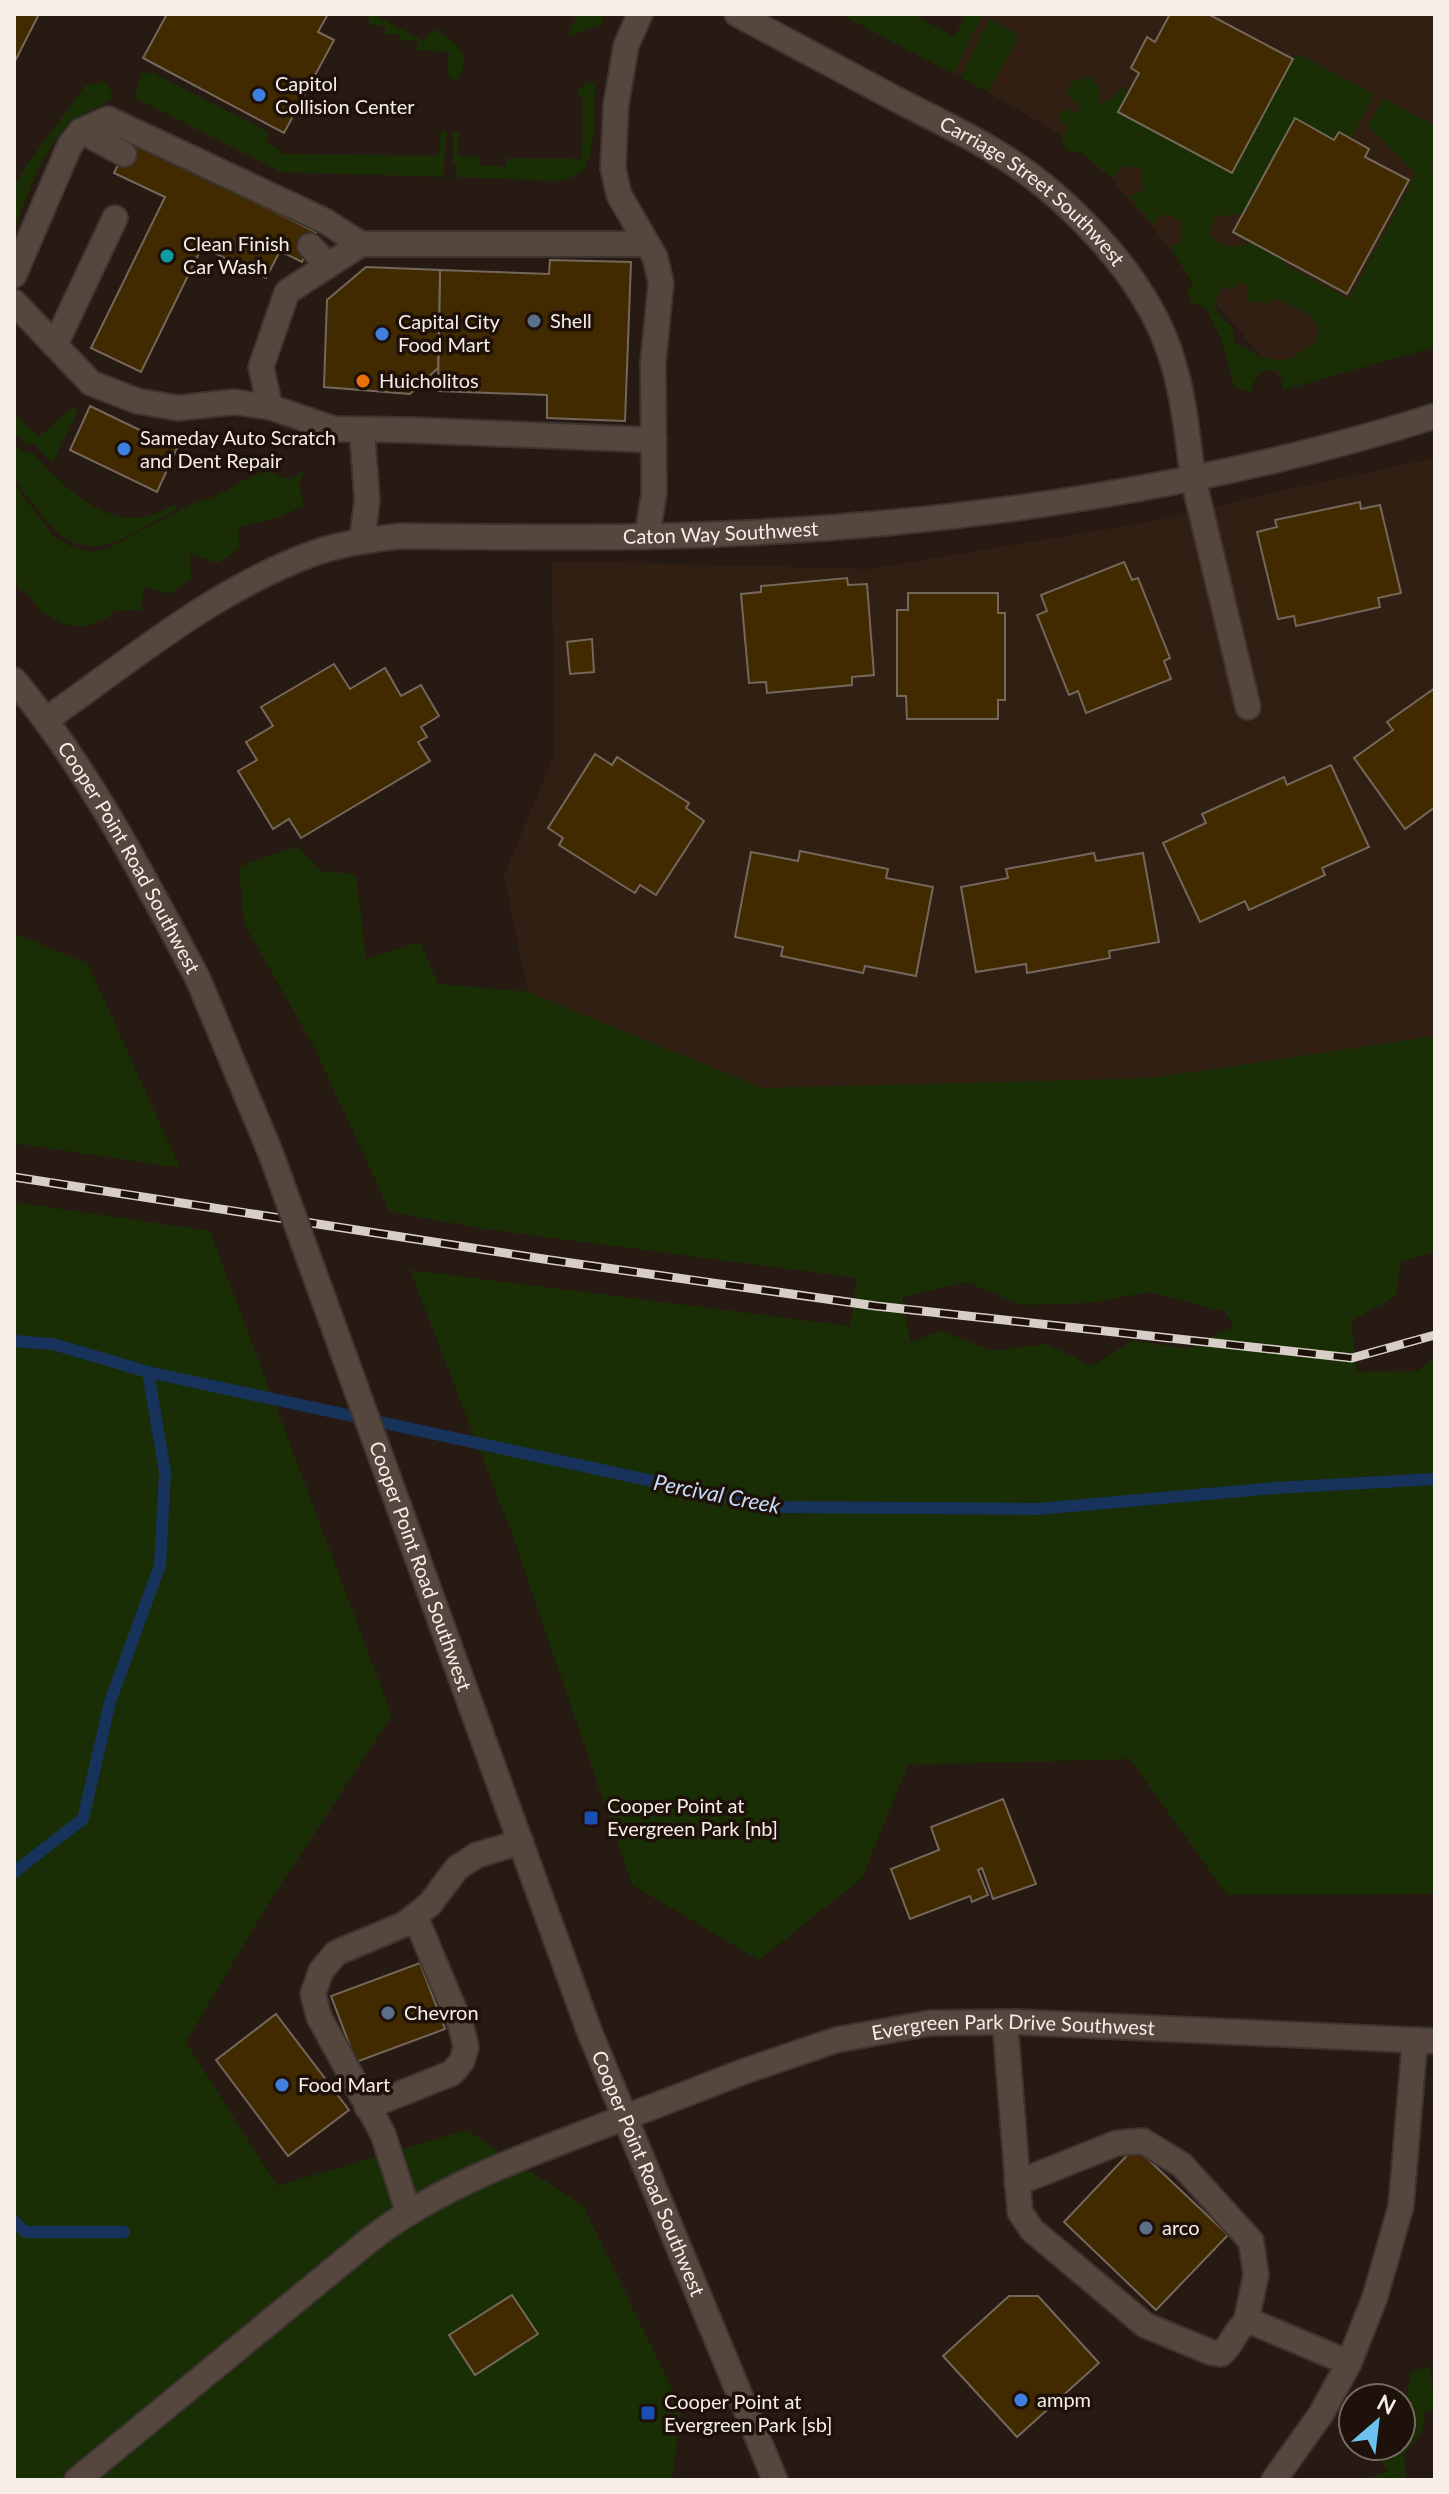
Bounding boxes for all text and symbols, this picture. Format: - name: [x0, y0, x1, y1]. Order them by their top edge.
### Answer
- place label: Capitol Collision Center: [275, 71, 415, 118]
- marker: Capitol Collision Center: [250, 86, 268, 104]
- street label: Carriage Street Southwest: [936, 111, 1130, 270]
- place label: Clean Finish Car Wash: [183, 231, 290, 278]
- marker: Clean Finish Car Wash: [158, 247, 176, 265]
- place label: Shell: [550, 308, 592, 332]
- place label: Capital City Food Mart: [398, 309, 501, 356]
- marker: Shell: [525, 312, 543, 330]
- marker: Capital City Food Mart: [373, 325, 391, 343]
- place label: Huicholitos: [379, 368, 479, 392]
- marker: Huicholitos: [354, 372, 372, 390]
- place label: Sameday Auto Scratch and Dent Repair: [140, 425, 336, 472]
- marker: Sameday Auto Scratch and Dent Repair: [115, 440, 133, 458]
- street label: Caton Way Southwest: [623, 516, 819, 548]
- street label: Cooper Point Road Southwest: [53, 737, 206, 977]
- street label: Cooper Point Road Southwest: [365, 1438, 478, 1694]
- water label: Percival Creek: [652, 1468, 783, 1519]
- place label: Cooper Point at Evergreen Park [nb]: [607, 1793, 778, 1840]
- marker: Cooper Point at Evergreen Park [nb]: [582, 1809, 600, 1827]
- place label: Chevron: [404, 2000, 479, 2024]
- marker: Chevron: [379, 2004, 397, 2022]
- street label: Evergreen Park Drive Southwest: [869, 2009, 1155, 2044]
- street label: Cooper Point Road Southwest: [588, 2047, 711, 2299]
- place label: Food Mart: [298, 2072, 390, 2096]
- marker: Food Mart: [273, 2076, 291, 2094]
- place label: arco: [1162, 2215, 1200, 2239]
- marker: arco: [1137, 2219, 1155, 2237]
- north arrow: [1337, 2382, 1417, 2462]
- place label: ampm: [1037, 2387, 1091, 2411]
- text: N: [1373, 2388, 1400, 2420]
- place label: Cooper Point at Evergreen Park [sb]: [664, 2389, 832, 2436]
- marker: ampm: [1012, 2391, 1030, 2409]
- marker: Cooper Point at Evergreen Park [sb]: [639, 2404, 657, 2422]

